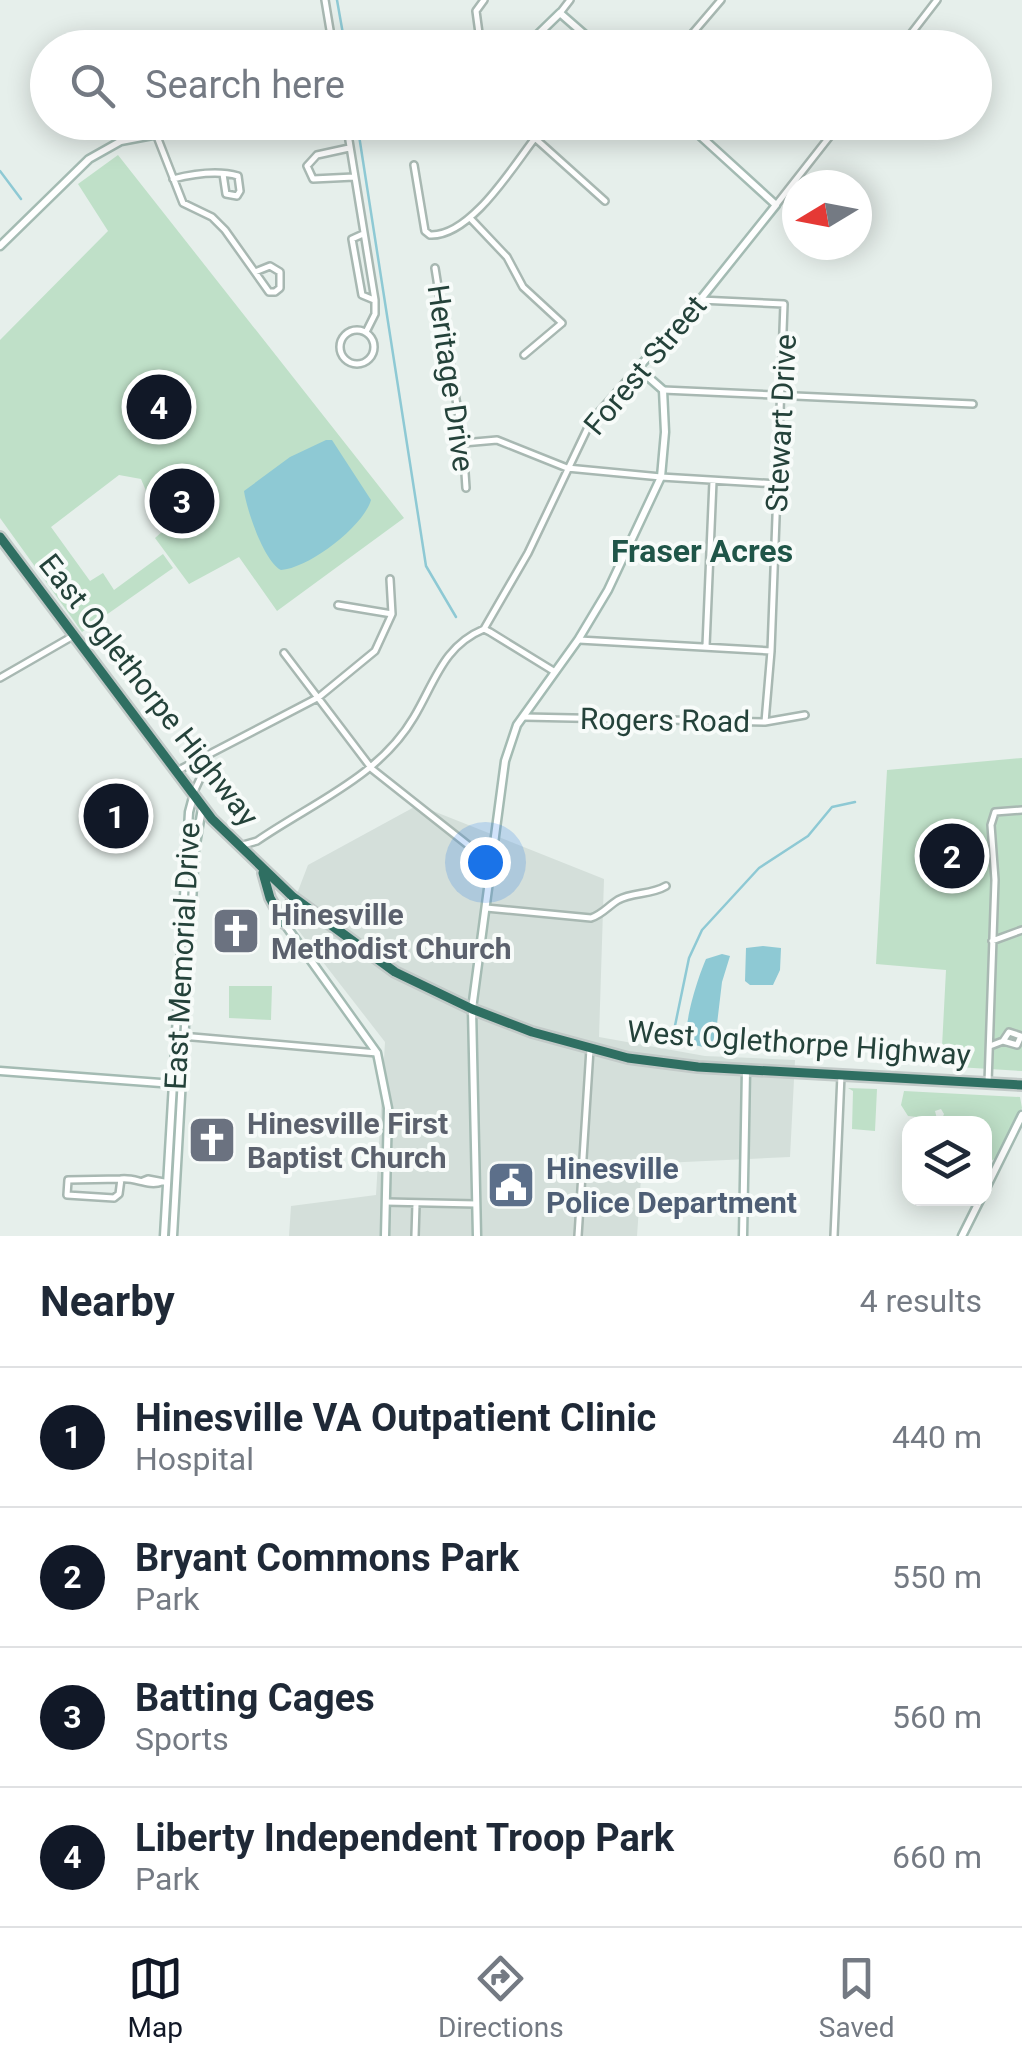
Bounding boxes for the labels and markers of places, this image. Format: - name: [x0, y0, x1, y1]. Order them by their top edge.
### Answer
- pin: 4: [126, 370, 192, 444]
- pin: 3: [150, 464, 214, 538]
- pin: 1: [84, 778, 148, 854]
- pin: 2: [920, 818, 984, 894]
- place label: Hinesville Methodist Church: [271, 897, 512, 966]
- church icon: Hinesville Methodist Church: [210, 905, 262, 957]
- place label: Hinesville First Baptist Church: [247, 1106, 448, 1175]
- church icon: Hinesville First Baptist Church: [186, 1114, 238, 1166]
- place label: Hinesville Police Department: [546, 1151, 797, 1220]
- public building icon: Hinesville Police Department: [485, 1159, 537, 1211]

